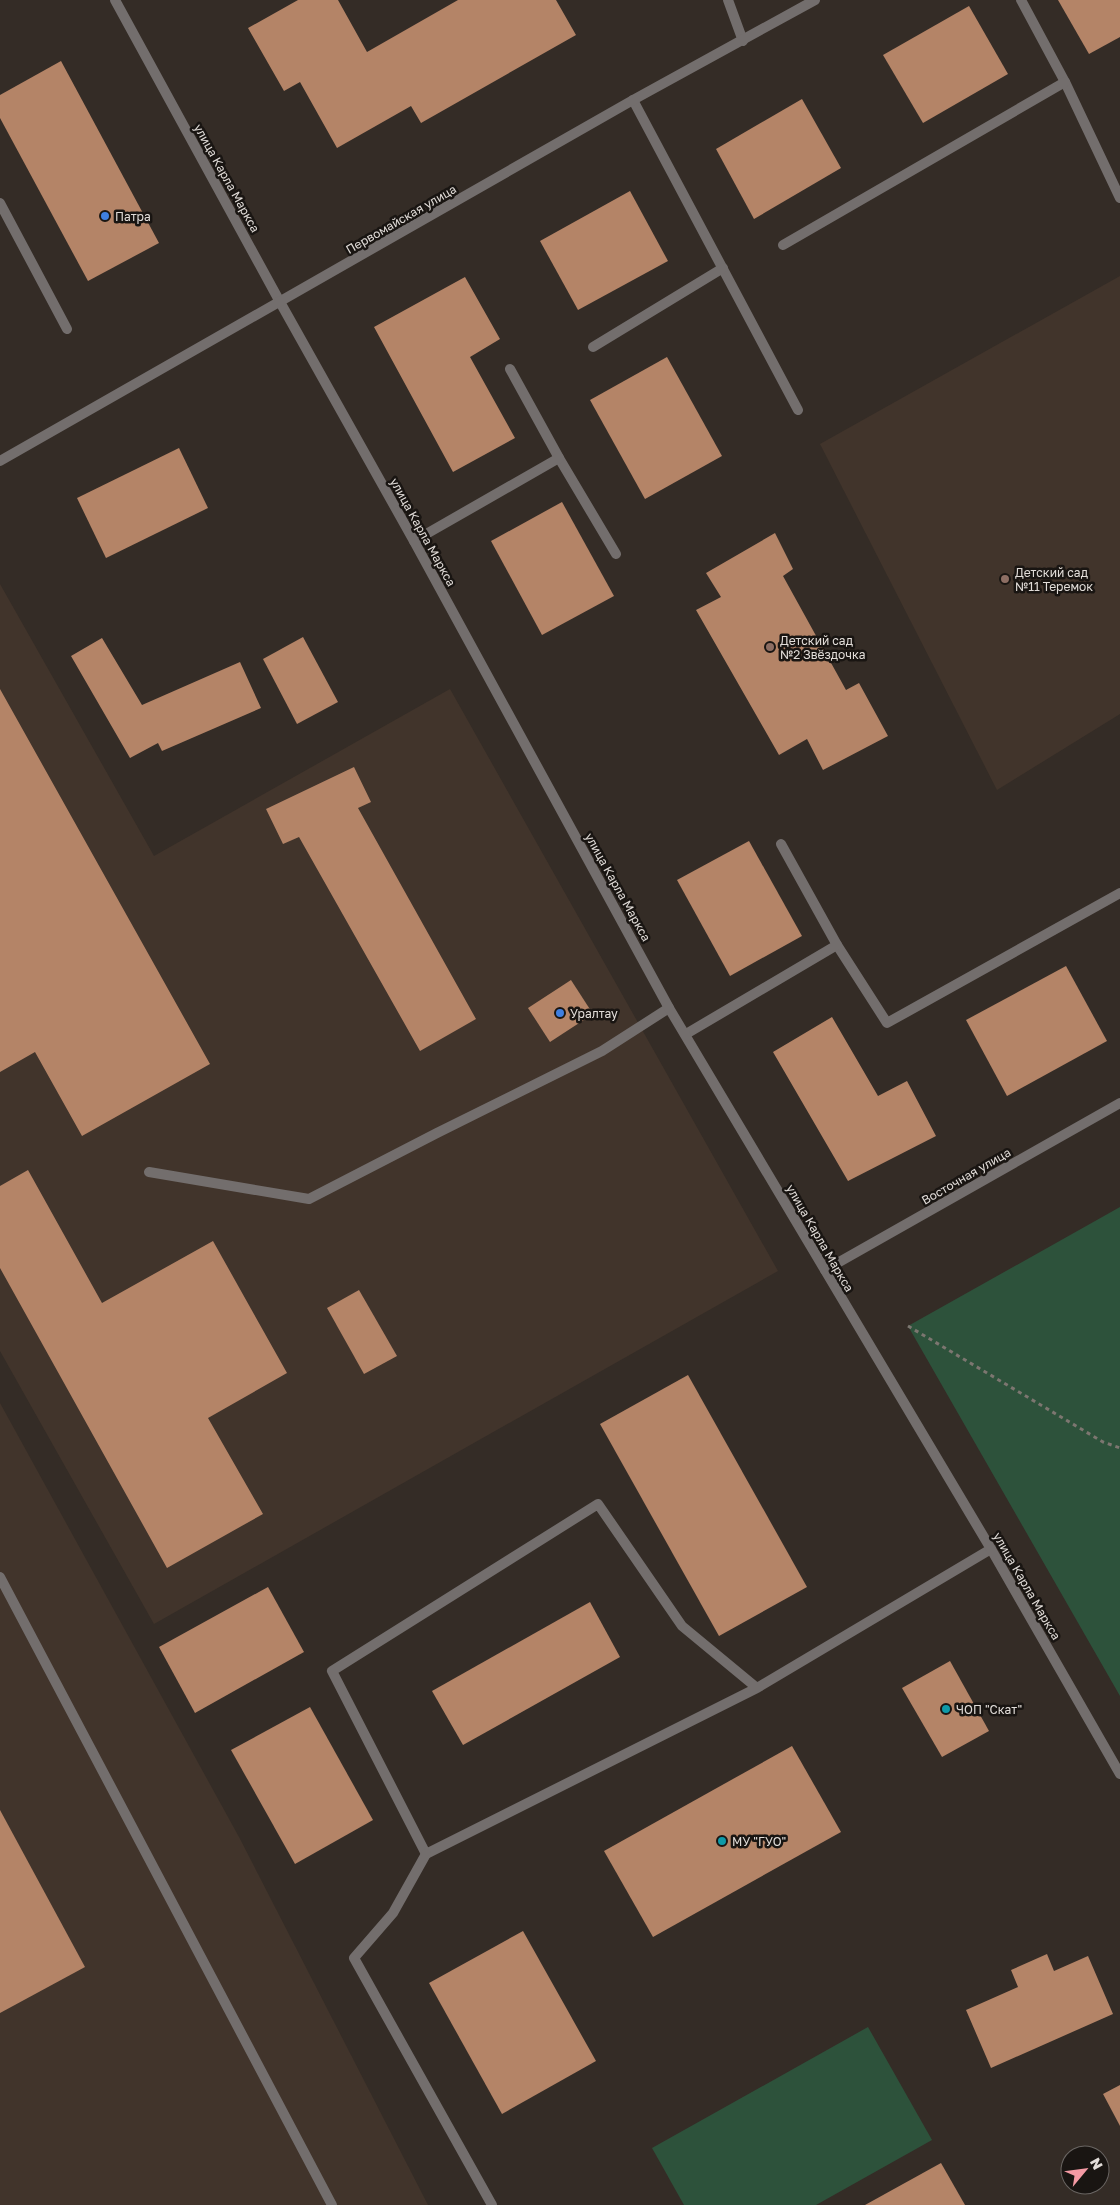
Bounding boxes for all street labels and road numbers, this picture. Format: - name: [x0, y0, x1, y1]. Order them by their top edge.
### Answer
- street label: улица Карла Маркса: [191, 121, 263, 235]
- street label: Первомайская улица: [343, 181, 459, 257]
- street label: улица Карла Маркса: [387, 475, 459, 589]
- street label: улица Карла Маркса: [582, 830, 654, 944]
- street label: Восточная улица: [919, 1144, 1013, 1208]
- street label: улица Карла Маркса: [783, 1182, 857, 1294]
- street label: улица Карла Маркса: [990, 1530, 1064, 1642]

